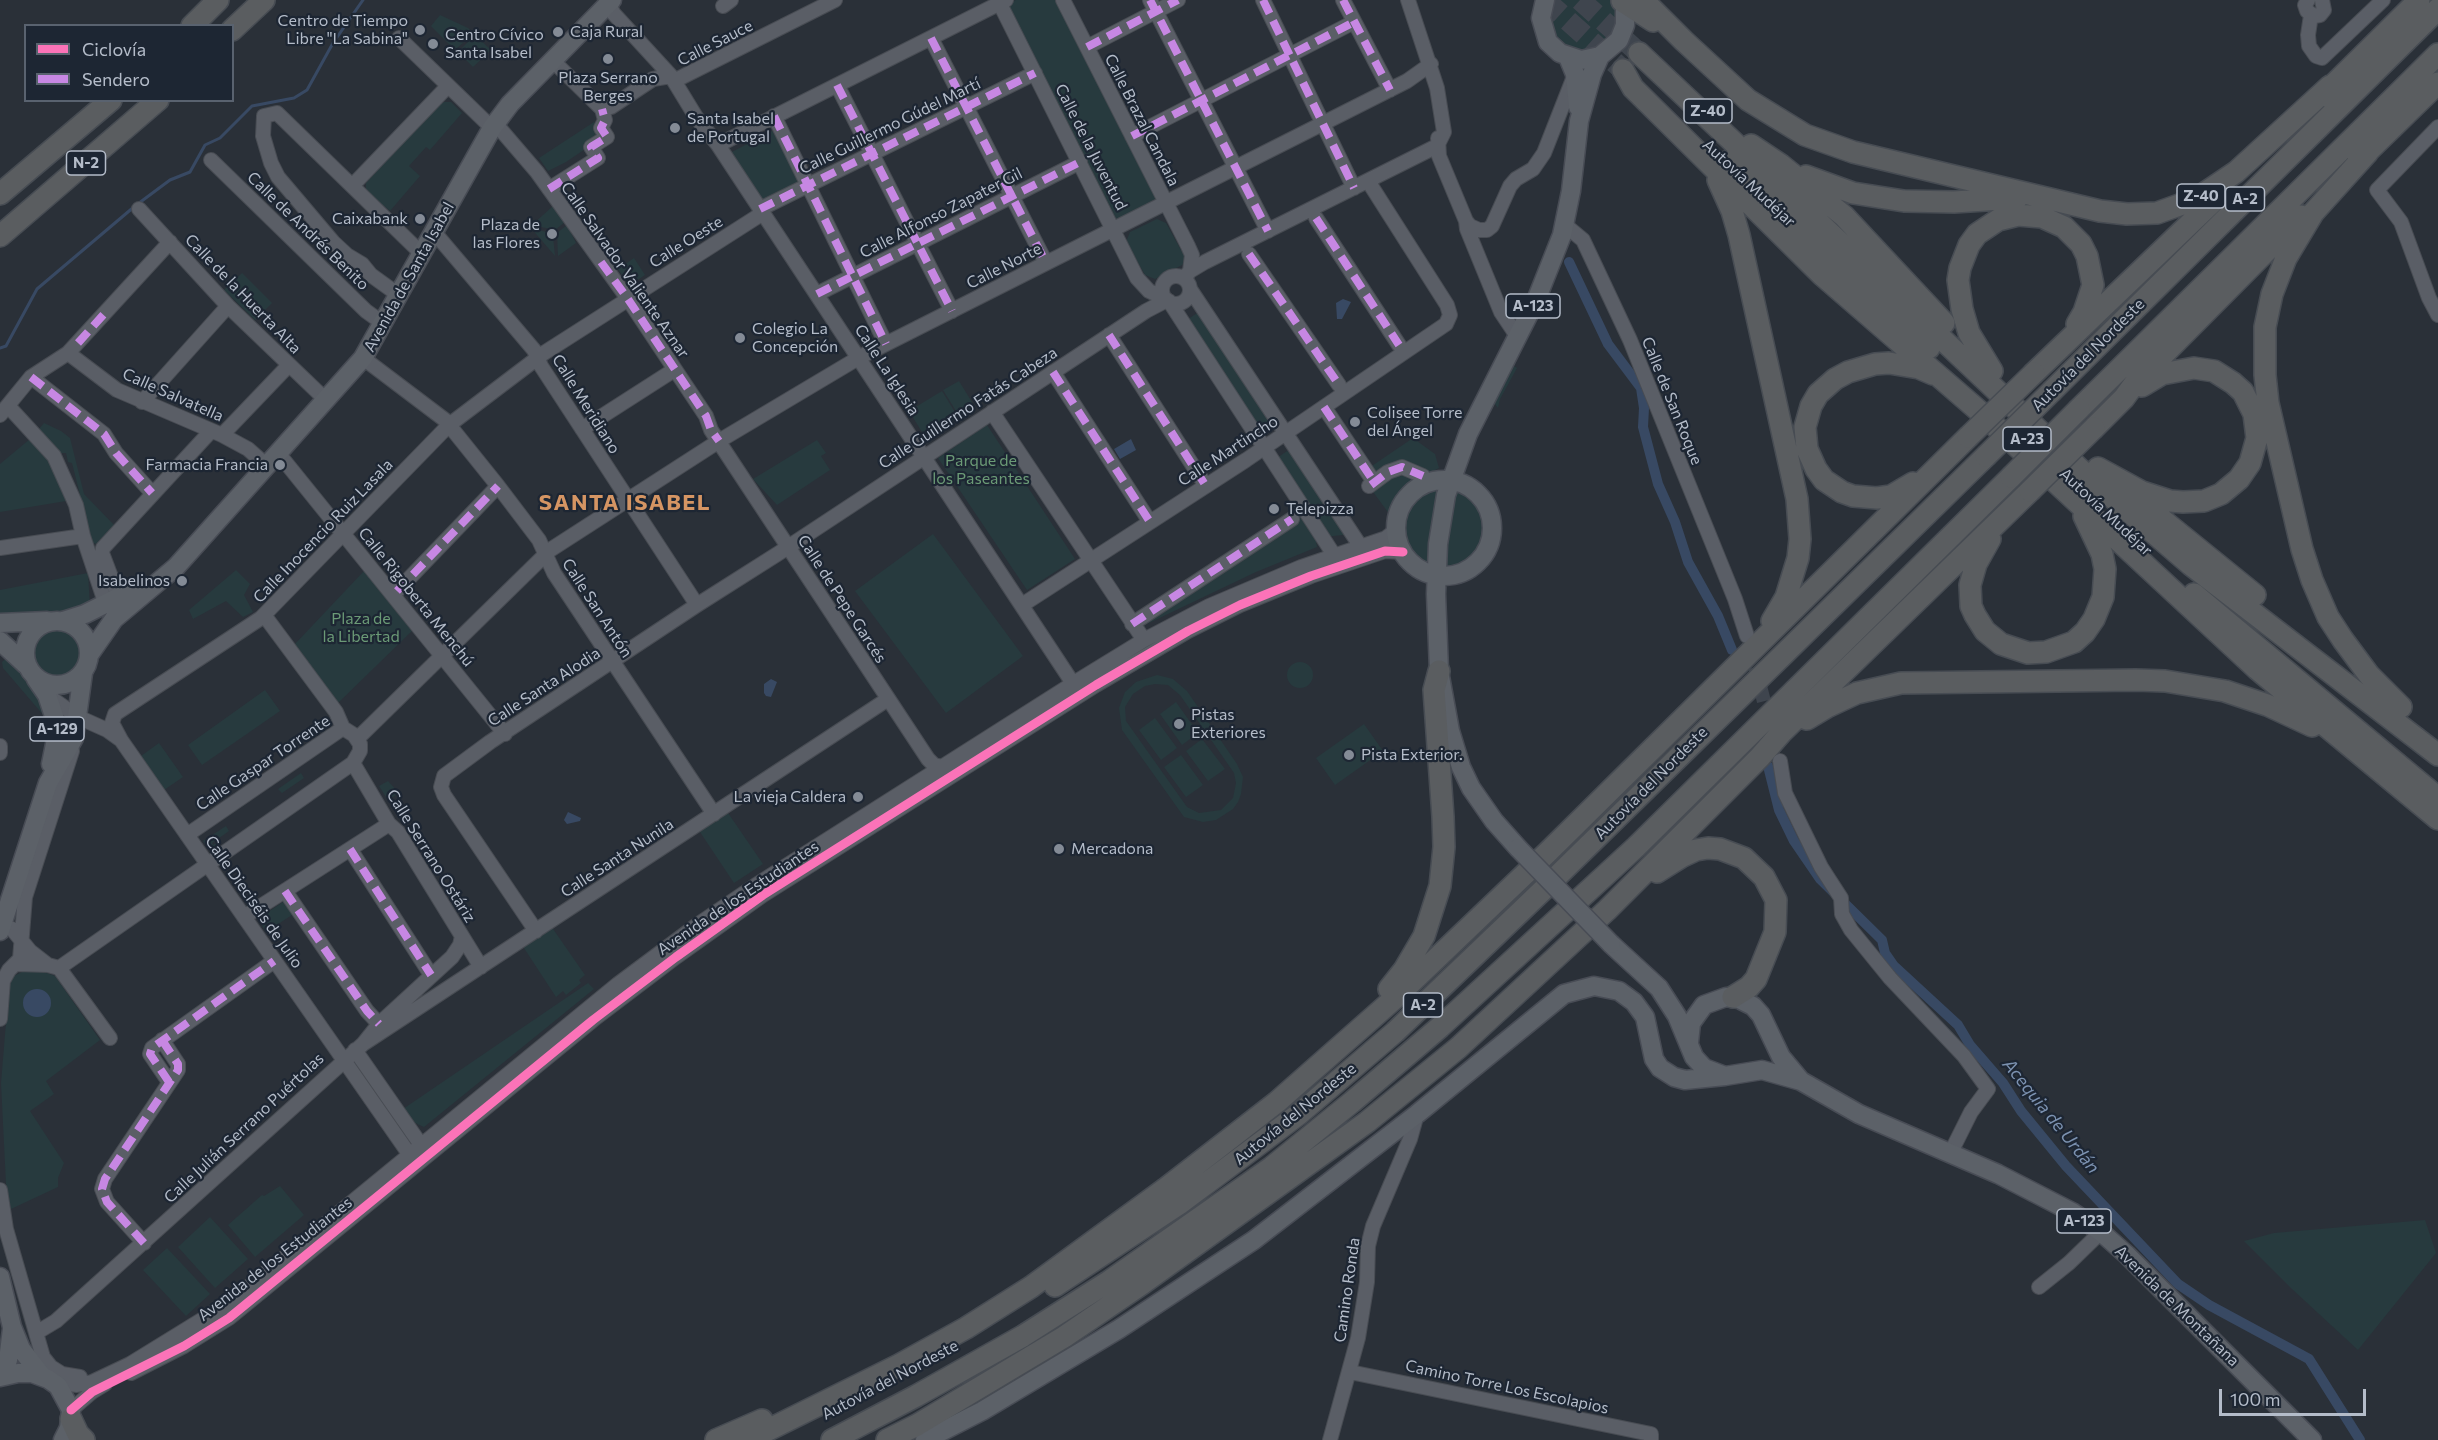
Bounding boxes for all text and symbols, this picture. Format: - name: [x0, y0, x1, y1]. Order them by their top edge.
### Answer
- place label: Centro de Tiempo Libre "La Sabina": [278, 11, 408, 49]
- street label: Calle Sauce: [674, 16, 756, 70]
- place label: Caja Rural: [570, 22, 643, 42]
- marker: Centro de Tiempo Libre "La Sabina": [413, 23, 427, 37]
- legend: [24, 24, 234, 102]
- place label: Centro Cívico Santa Isabel: [445, 25, 544, 63]
- marker: Caja Rural: [551, 25, 565, 39]
- marker: Centro Cívico Santa Isabel: [426, 37, 440, 51]
- text: Ciclovía: [82, 38, 146, 60]
- street label: Calle Brazal Candala: [1100, 51, 1184, 189]
- marker: Plaza Serrano Berges: [601, 52, 615, 66]
- text: Sendero: [82, 68, 150, 90]
- place label: Plaza Serrano Berges: [558, 68, 658, 106]
- street label: Calle Guillermo Gúdel Martí: [796, 74, 984, 178]
- street label: Calle de la Juventud: [1051, 81, 1131, 213]
- road number: Z-40: [1684, 99, 1732, 123]
- place label: Santa Isabel de Portugal: [687, 109, 774, 147]
- marker: Santa Isabel de Portugal: [668, 121, 682, 135]
- street label: Autovía Mudéjar: [1699, 135, 1799, 231]
- road number: N-2: [66, 151, 106, 175]
- street label: Calle Alfonso Zapater Gil: [857, 164, 1025, 262]
- street label: Calle de Andrés Benito: [243, 168, 373, 294]
- street label: Calle Salvador Valiente Aznar: [557, 178, 693, 362]
- road number: Z-40: [2177, 184, 2225, 208]
- road number: A-2: [2226, 187, 2264, 211]
- street label: Avenida de Santa Isabel: [360, 199, 458, 355]
- place label: Caixabank: [332, 209, 408, 229]
- marker: Caixabank: [413, 212, 427, 226]
- street label: Calle Oeste: [646, 212, 726, 272]
- place label: Plaza de las Flores: [473, 215, 540, 253]
- marker: Plaza de las Flores: [545, 227, 559, 241]
- street label: Calle de la Huerta Alta: [181, 230, 305, 358]
- street label: Calle Norte: [963, 239, 1045, 293]
- road number: A-123: [1506, 294, 1560, 318]
- street label: Autovía del Nordeste: [2028, 295, 2148, 415]
- place label: Colegio La Concepción: [752, 319, 838, 357]
- street label: Calle La Iglesia: [850, 321, 924, 419]
- marker: Colegio La Concepción: [733, 331, 747, 345]
- street label: Calle de San Roque: [1638, 334, 1706, 468]
- street label: Calle Guillermo Fatás Cabeza: [875, 343, 1061, 473]
- street label: Calle Meridiano: [548, 351, 624, 457]
- street label: Calle Salvatella: [120, 364, 226, 426]
- place label: Colisee Torre del Ángel: [1367, 403, 1462, 441]
- street label: Calle Martincho: [1174, 412, 1282, 490]
- marker: Colisee Torre del Ángel: [1348, 415, 1362, 429]
- road number: A-23: [2003, 427, 2051, 451]
- park label: Parque de los Paseantes: [932, 451, 1030, 489]
- place label: Farmacia Francia: [145, 455, 268, 475]
- street label: Calle Inocencio Ruiz Lasala: [249, 455, 397, 607]
- marker: Farmacia Francia: [273, 458, 287, 472]
- street label: Autovía Mudéjar: [2056, 464, 2156, 560]
- district label: SANTA ISABEL: [539, 490, 711, 516]
- place label: Telepizza: [1286, 499, 1354, 519]
- marker: Telepizza: [1267, 502, 1281, 516]
- street label: Calle Rigoberta Menchú: [354, 524, 478, 670]
- street label: Calle de Pepe Garcés: [793, 531, 891, 667]
- street label: Calle San Antón: [558, 555, 636, 661]
- place label: Isabelinos: [98, 571, 170, 591]
- marker: Isabelinos: [175, 574, 189, 588]
- park label: Plaza de la Libertad: [322, 609, 400, 647]
- street label: Calle Santa Alodia: [484, 643, 604, 731]
- place label: Pistas Exteriores: [1191, 705, 1266, 743]
- street label: Calle Gaspar Torrente: [192, 711, 334, 815]
- road number: A-129: [30, 717, 84, 741]
- marker: Pistas Exteriores: [1172, 717, 1186, 731]
- street label: Autovía del Nordeste: [1591, 723, 1711, 843]
- place label: Pista Exterior.: [1361, 745, 1463, 765]
- marker: Pista Exterior.: [1342, 748, 1356, 762]
- street label: Calle Serrano Ostáriz: [382, 786, 480, 926]
- place label: La vieja Caldera: [733, 787, 846, 807]
- marker: La vieja Caldera: [851, 790, 865, 804]
- street label: Calle Santa Nunila: [557, 814, 677, 902]
- street label: Calle Dieciséis de Julio: [201, 832, 307, 972]
- street label: Avenida de los Estudiantes: [654, 837, 822, 959]
- place label: Mercadona: [1071, 839, 1153, 859]
- marker: Mercadona: [1052, 842, 1066, 856]
- road number: A-2: [1404, 993, 1442, 1017]
- street label: Calle Julián Serrano Puértolas: [160, 1049, 328, 1207]
- water label: Acequia de Urdán: [1998, 1054, 2104, 1178]
- street label: Autovía del Nordeste: [1230, 1059, 1360, 1169]
- street label: Avenida de los Estudiantes: [194, 1193, 356, 1325]
- road number: A-123: [2057, 1209, 2111, 1233]
- street label: Camino Ronda: [1330, 1236, 1364, 1344]
- street label: Avenida de Montañana: [2111, 1242, 2243, 1370]
- street label: Autovía del Nordeste: [819, 1336, 961, 1424]
- street label: Camino Torre Los Escolapios: [1403, 1356, 1611, 1418]
- scale bar: [2222, 1377, 2369, 1415]
- text: 100 m: [2230, 1388, 2280, 1410]

